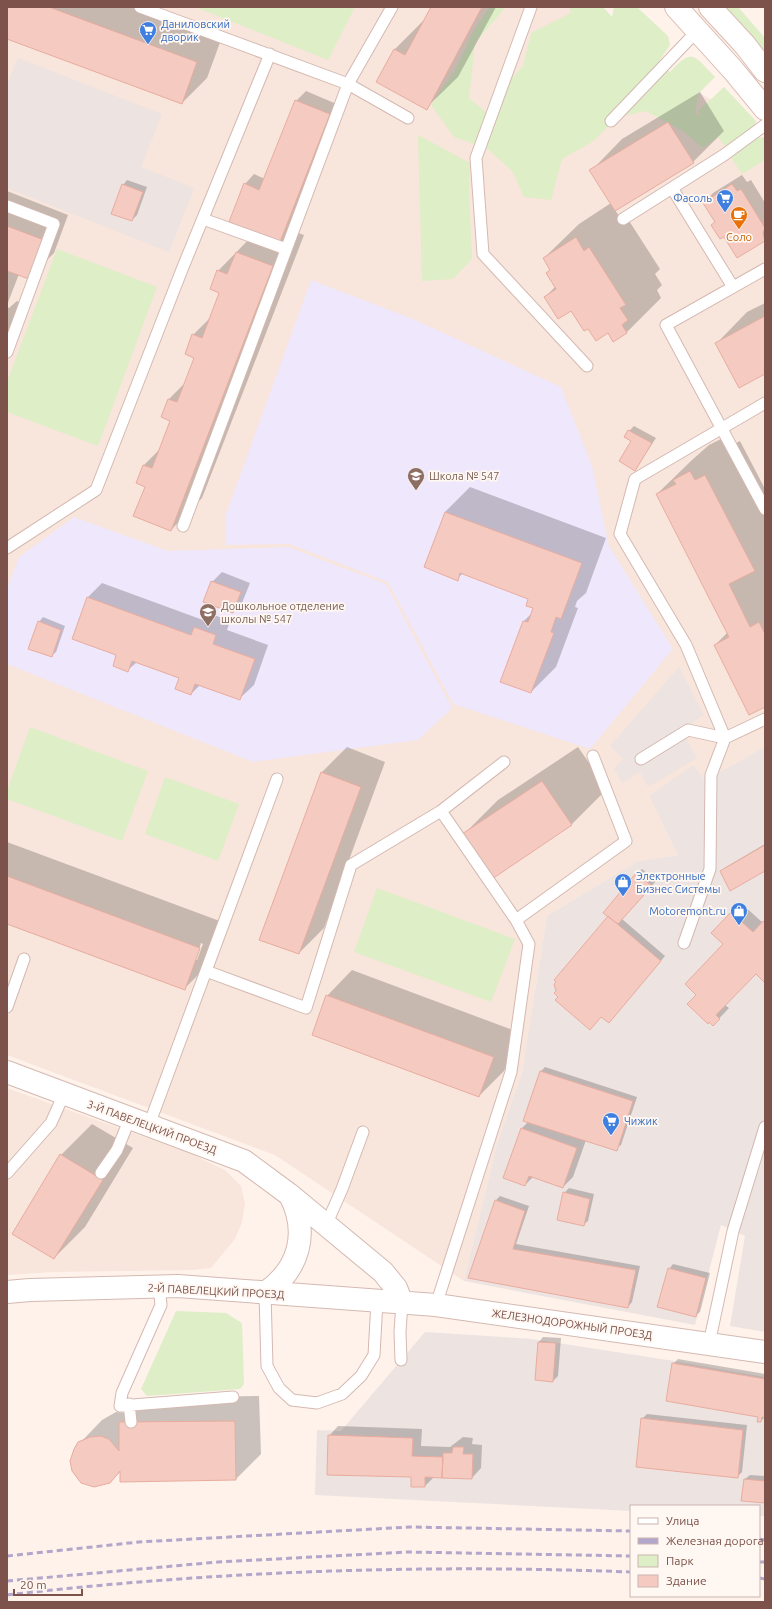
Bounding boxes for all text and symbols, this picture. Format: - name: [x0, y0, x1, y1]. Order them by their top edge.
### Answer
- place label: Даниловский дворик: [161, 18, 230, 43]
- supermarket icon: Даниловский дворик: [138, 20, 158, 45]
- supermarket icon: Фасоль: [715, 188, 735, 213]
- place label: Фасоль: [673, 192, 712, 204]
- cafe icon: Соло: [729, 205, 749, 230]
- place label: Соло: [726, 231, 752, 243]
- school or university icon: Школа № 547: [406, 466, 426, 491]
- place label: Школа № 547: [429, 470, 499, 482]
- place label: Дошкольное отделение школы № 547: [221, 600, 345, 625]
- school or university icon: Дошкольное отделение школы № 547: [198, 602, 218, 627]
- place label: Электронные Бизнес Системы: [636, 870, 720, 895]
- shop icon: Электронные Бизнес Системы: [613, 872, 633, 897]
- shop icon: Motoremont.ru: [729, 901, 749, 926]
- place label: Motoremont.ru: [649, 905, 726, 917]
- street label: 3-Й ПАВЕЛЕЦКИЙ ПРОЕЗД: [86, 1098, 219, 1156]
- supermarket icon: Чижик: [601, 1111, 621, 1136]
- place label: Чижик: [624, 1115, 658, 1127]
- street label: 2-Й ПАВЕЛЕЦКИЙ ПРОЕЗД: [147, 1281, 285, 1301]
- street label: ЖЕЛЕЗНОДОРОЖНЫЙ ПРОЕЗД: [491, 1307, 653, 1341]
- legend: [630, 1505, 760, 1597]
- text: Улица: [666, 1514, 699, 1527]
- text: Железная дорога: [666, 1534, 764, 1547]
- text: Парк: [666, 1554, 694, 1567]
- scale bar: [14, 1571, 82, 1597]
- text: Здание: [666, 1574, 707, 1587]
- text: 20 m: [20, 1578, 47, 1591]

